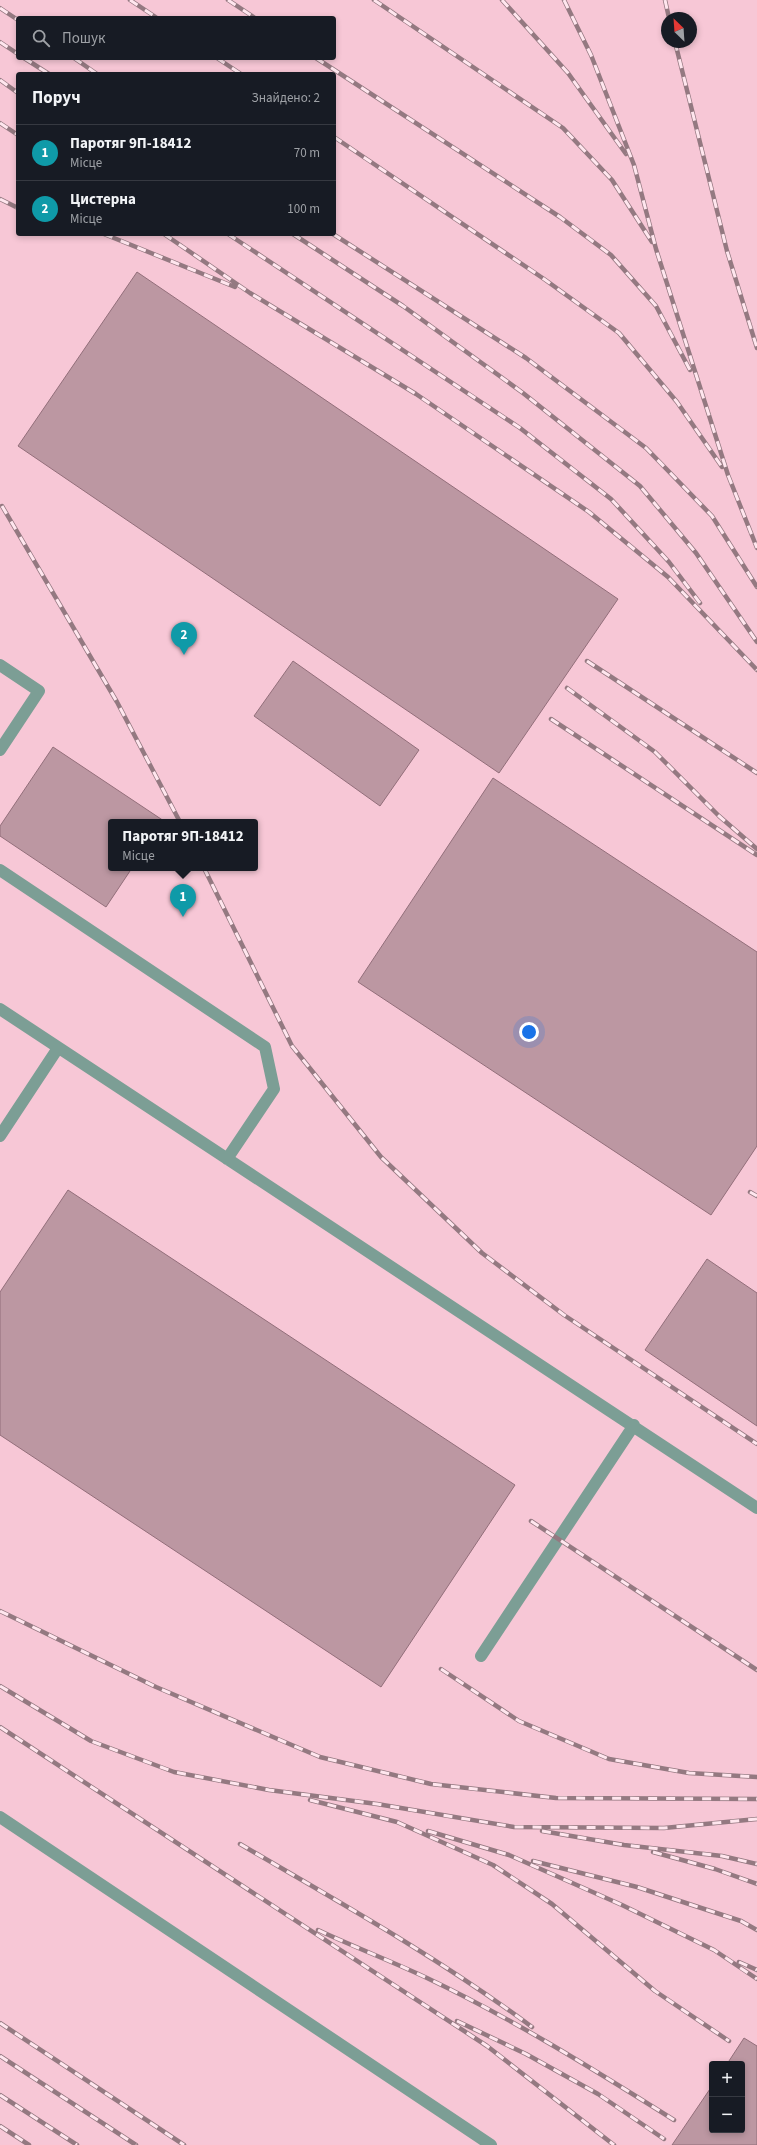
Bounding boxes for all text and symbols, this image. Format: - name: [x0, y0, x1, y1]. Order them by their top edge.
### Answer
- north arrow: [661, 12, 697, 48]
- search box: [16, 16, 336, 60]
- icon: search: [30, 27, 52, 49]
- text: Пошук: [62, 28, 105, 49]
- text: Поруч: [32, 86, 81, 110]
- text: Знайдено: 2: [252, 89, 320, 107]
- text: Паротяг 9П-18412: [70, 133, 191, 154]
- text: 1: [42, 144, 48, 162]
- text: 70 m: [294, 144, 320, 162]
- text: Місце: [70, 154, 102, 172]
- text: Цистерна: [70, 189, 136, 210]
- text: 2: [42, 200, 48, 218]
- text: 100 m: [287, 200, 320, 218]
- text: Місце: [70, 210, 102, 228]
- pin: 2: [171, 622, 197, 655]
- popup: [108, 819, 258, 871]
- text: Паротяг 9П-18412: [122, 826, 244, 847]
- text: Місце: [122, 847, 155, 865]
- pin: 1: [170, 884, 196, 917]
- your location: [519, 1022, 539, 1042]
- map controls: [709, 2061, 745, 2133]
- button: +: [709, 2061, 745, 2097]
- button: −: [709, 2097, 745, 2133]

